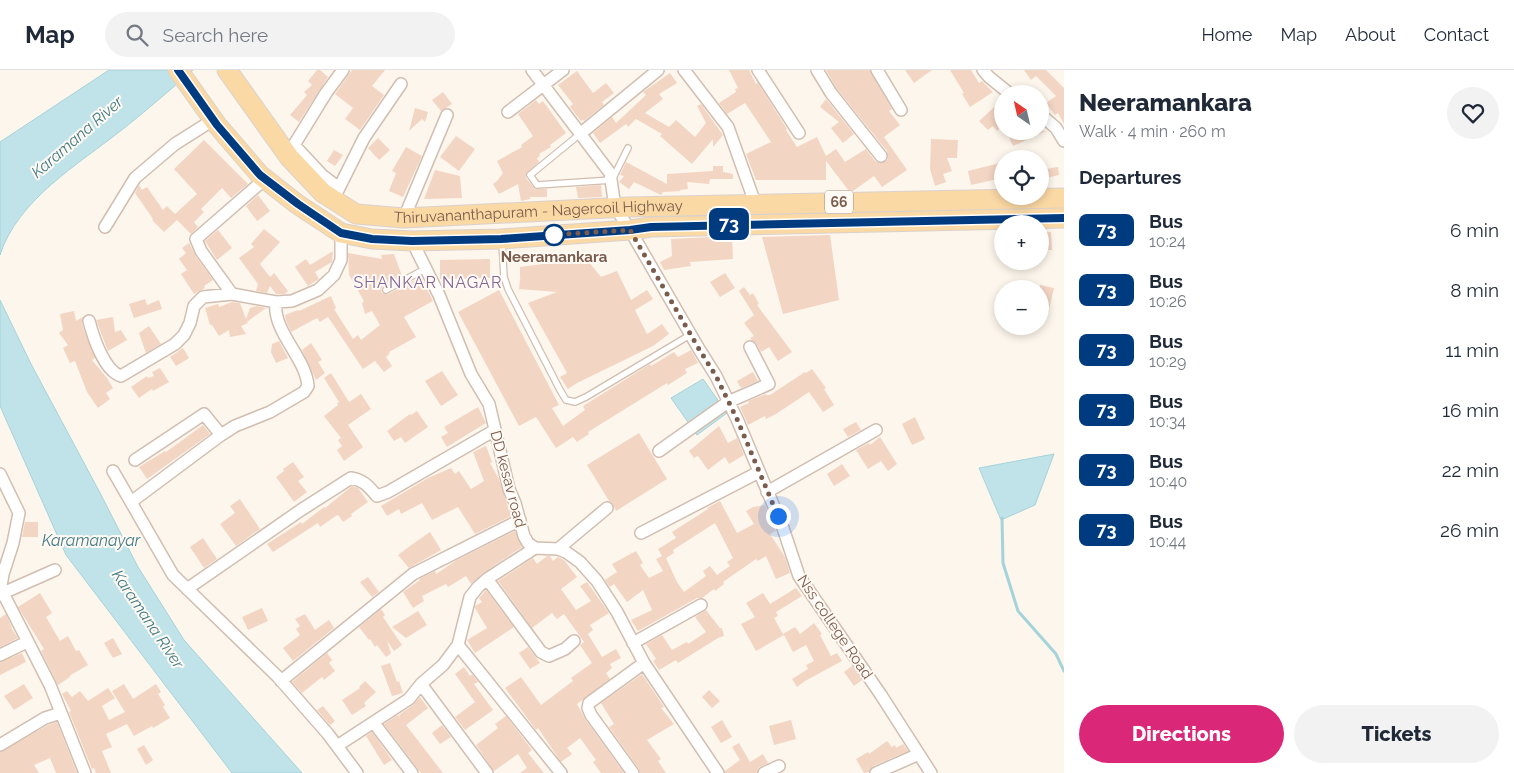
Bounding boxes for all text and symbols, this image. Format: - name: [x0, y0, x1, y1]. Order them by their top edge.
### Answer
- search box: [105, 12, 455, 57]
- text: Map: [25, 20, 75, 49]
- icon: search: [123, 21, 151, 49]
- text: Search here: [163, 24, 268, 46]
- text: Home: [1201, 24, 1252, 45]
- text: Map: [1280, 24, 1317, 45]
- text: About: [1345, 24, 1396, 45]
- text: Contact: [1424, 24, 1489, 45]
- north arrow: [994, 85, 1049, 140]
- map controls: [994, 85, 1049, 335]
- button: heart: [1447, 87, 1499, 139]
- text: Neeramankara: [1079, 88, 1252, 117]
- water label: Karamana River: [27, 92, 127, 182]
- text: Walk · 4 min · 260 m: [1079, 122, 1226, 141]
- button: locate: [994, 150, 1049, 205]
- text: Departures: [1079, 166, 1181, 188]
- road number: 66: [825, 190, 853, 214]
- street label: Thiruvananthapuram - Nagercoil Highway: [393, 197, 683, 227]
- line badge: 73: [706, 208, 752, 240]
- text: Bus: [1149, 210, 1183, 232]
- text: 73: [719, 213, 739, 234]
- button: +: [994, 215, 1049, 270]
- text: 73: [1096, 219, 1117, 240]
- text: 6 min: [1450, 219, 1499, 241]
- marker: Neeramankara: [543, 224, 565, 246]
- text: 10:24: [1149, 232, 1186, 251]
- place label: Neeramankara: [501, 248, 608, 266]
- text: Bus: [1149, 270, 1183, 292]
- district label: SHANKAR NAGAR: [354, 273, 502, 292]
- text: 73: [1096, 279, 1117, 300]
- text: 8 min: [1450, 279, 1499, 301]
- button: −: [994, 280, 1049, 335]
- text: 10:26: [1149, 292, 1187, 311]
- text: Bus: [1149, 330, 1183, 352]
- text: 73: [1096, 339, 1117, 360]
- text: 11 min: [1445, 339, 1499, 361]
- text: 10:29: [1149, 352, 1186, 371]
- text: Bus: [1149, 390, 1183, 412]
- text: 73: [1096, 399, 1117, 420]
- text: 16 min: [1442, 399, 1499, 421]
- text: 10:34: [1149, 412, 1186, 431]
- street label: DD kesav road: [486, 429, 530, 529]
- text: Bus: [1149, 450, 1183, 472]
- text: 73: [1096, 459, 1117, 480]
- text: 22 min: [1442, 459, 1499, 481]
- text: 10:40: [1149, 472, 1187, 491]
- your location: [766, 504, 791, 529]
- text: Bus: [1149, 510, 1183, 532]
- text: 73: [1096, 519, 1117, 540]
- text: 26 min: [1440, 519, 1499, 541]
- water label: Karamanayar: [42, 531, 141, 550]
- text: 10:44: [1149, 532, 1186, 551]
- water label: Karamana River: [108, 566, 188, 672]
- street label: Nss college Road: [793, 571, 877, 683]
- button: Directions: [1079, 705, 1284, 763]
- button: Tickets: [1294, 705, 1499, 763]

